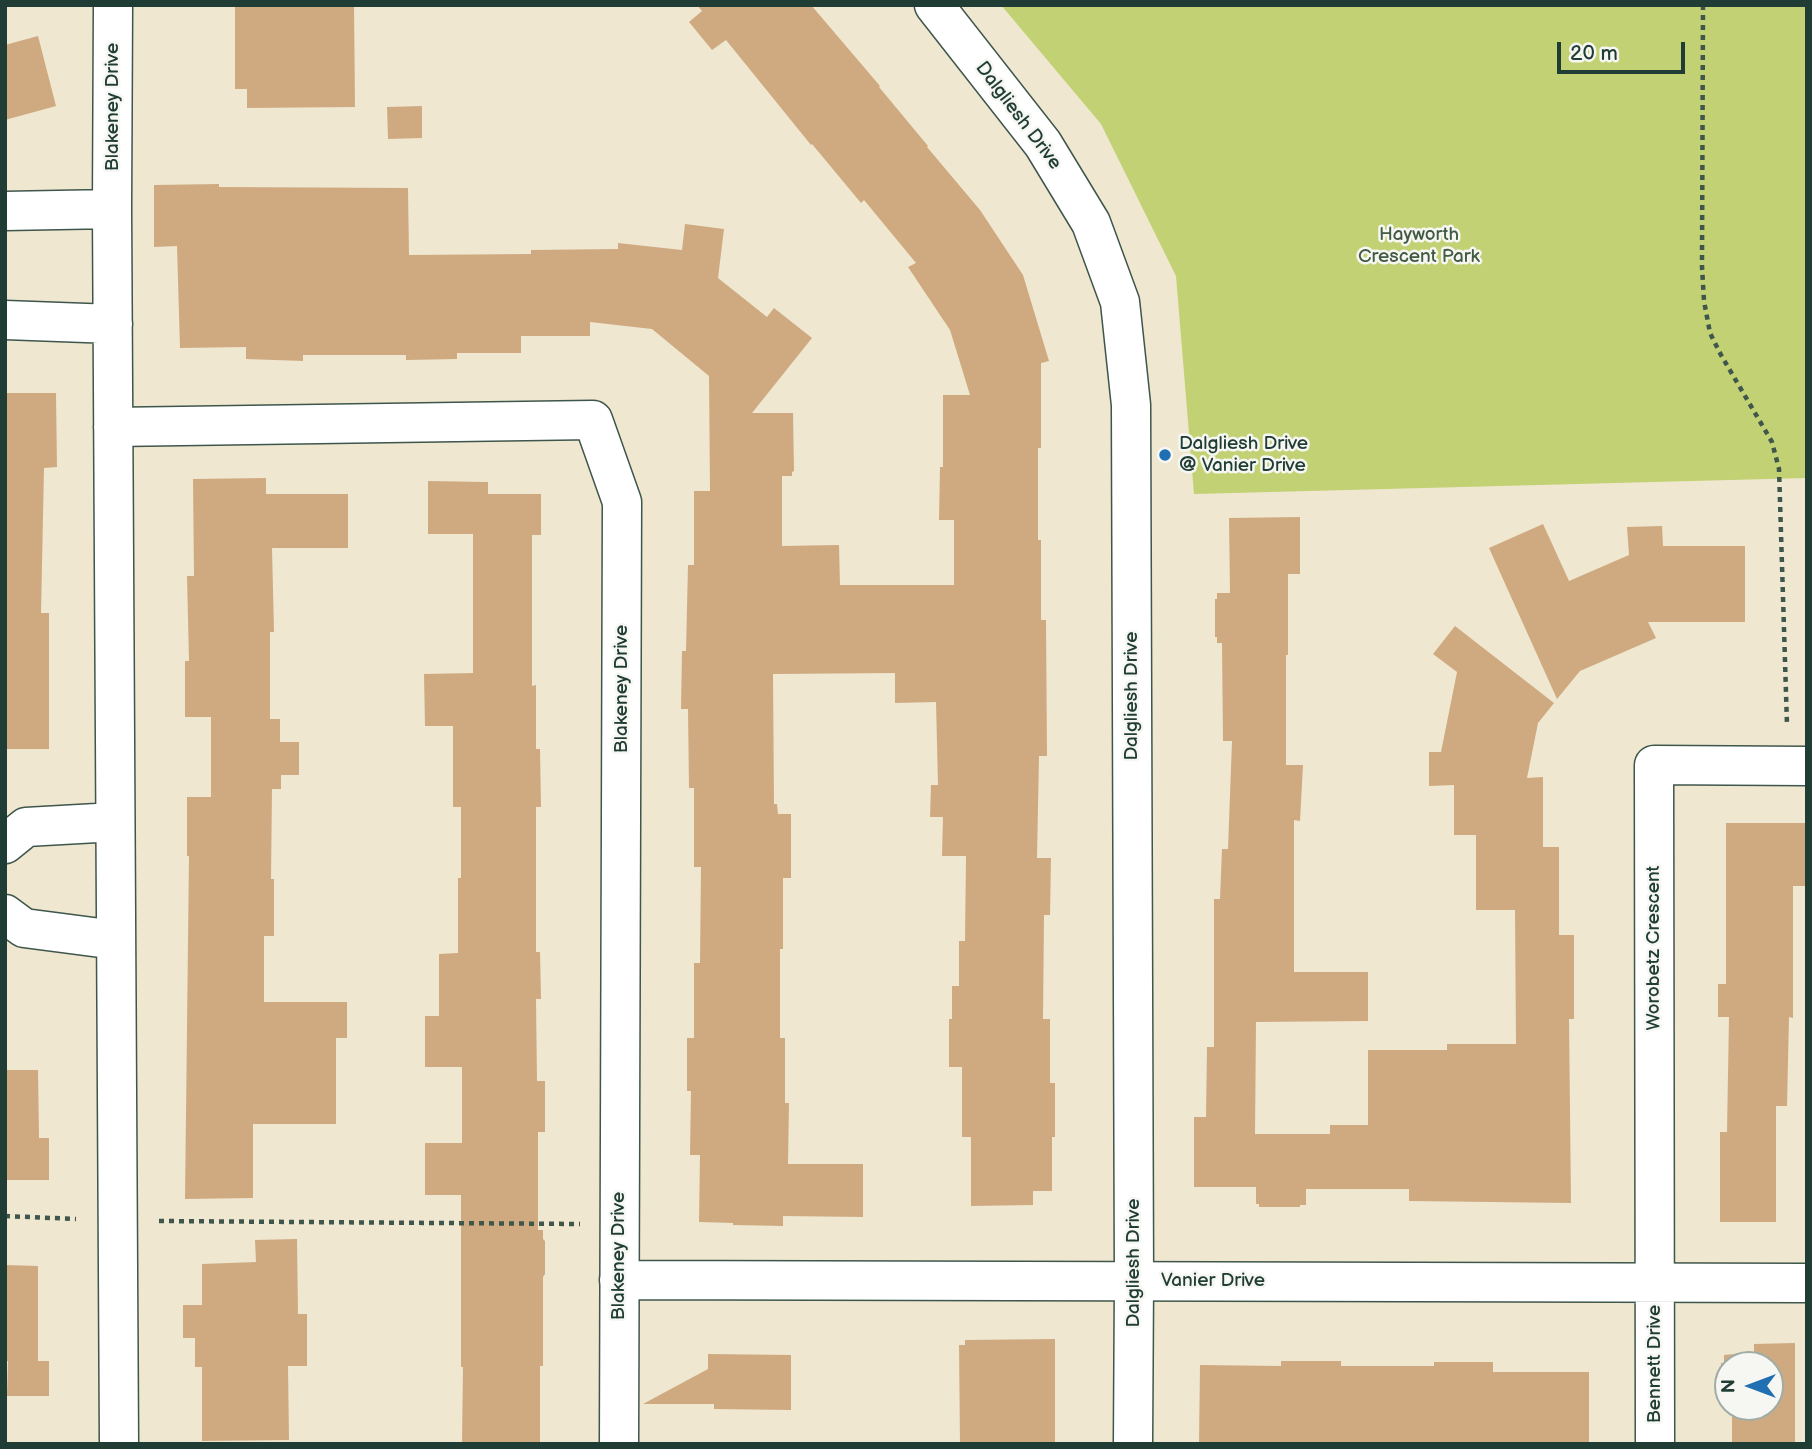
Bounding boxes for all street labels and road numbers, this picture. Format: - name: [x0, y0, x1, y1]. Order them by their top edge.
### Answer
- street label: Blakeney Drive: [102, 43, 124, 171]
- street label: Dalgliesh Drive: [970, 58, 1066, 174]
- street label: Blakeney Drive: [611, 625, 633, 753]
- street label: Dalgliesh Drive: [1121, 631, 1143, 761]
- street label: Worobetz Crescent: [1643, 866, 1665, 1030]
- street label: Blakeney Drive: [608, 1192, 630, 1320]
- street label: Dalgliesh Drive: [1123, 1198, 1145, 1328]
- street label: Vanier Drive: [1161, 1270, 1265, 1292]
- street label: Bennett Drive: [1644, 1305, 1666, 1423]

